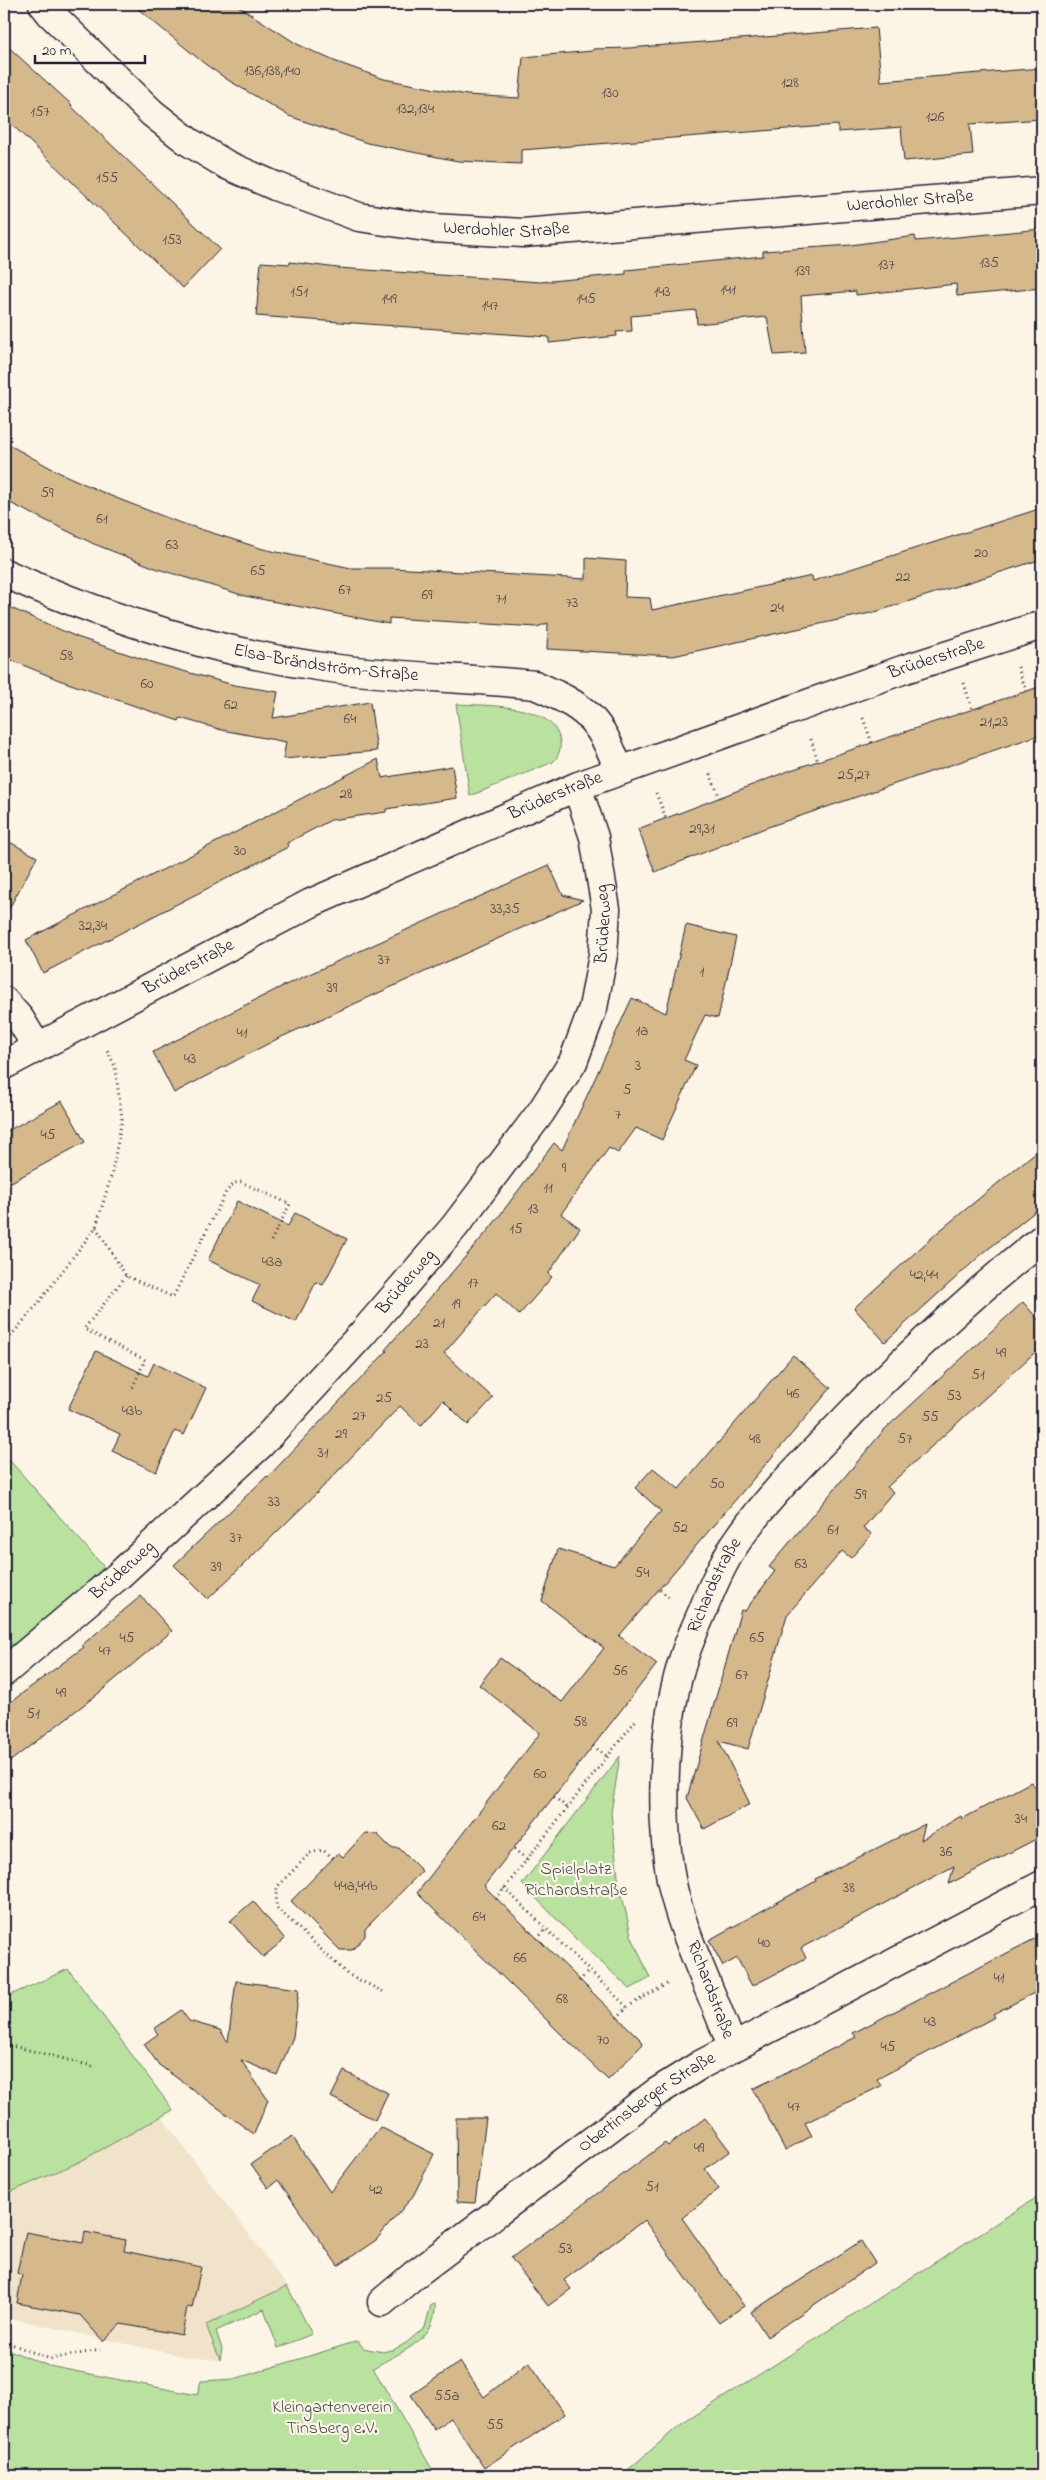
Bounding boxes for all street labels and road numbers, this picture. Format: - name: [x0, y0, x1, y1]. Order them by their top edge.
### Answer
- street label: Werdohler Straße: [846, 184, 975, 220]
- street label: Werdohler Straße: [442, 216, 572, 246]
- street label: Brüderstraße: [884, 631, 989, 687]
- street label: Elsa-Brändström-Straße: [231, 638, 420, 689]
- street label: Brüderstraße: [504, 765, 607, 828]
- street label: Brüderweg: [588, 882, 619, 967]
- street label: Brüderstraße: [138, 932, 240, 1003]
- street label: Brüderweg: [370, 1244, 443, 1322]
- street label: Richardstraße: [681, 1532, 749, 1638]
- street label: Brüderweg: [84, 1535, 162, 1608]
- street label: Richardstraße: [679, 1937, 741, 2044]
- street label: Obertinsberger Straße: [573, 2045, 721, 2160]

